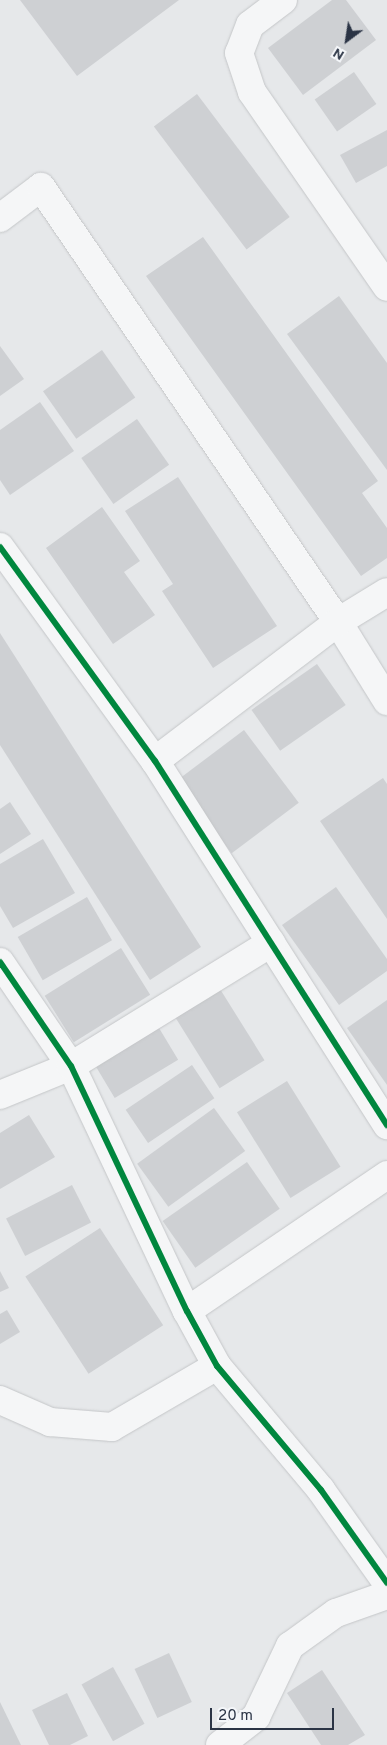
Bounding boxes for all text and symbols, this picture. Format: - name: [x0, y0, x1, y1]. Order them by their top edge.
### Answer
- north arrow: [322, 15, 372, 65]
- text: N: [330, 43, 348, 63]
- scale bar: [212, 1698, 336, 1730]
- text: 20 m: [218, 1707, 253, 1726]

